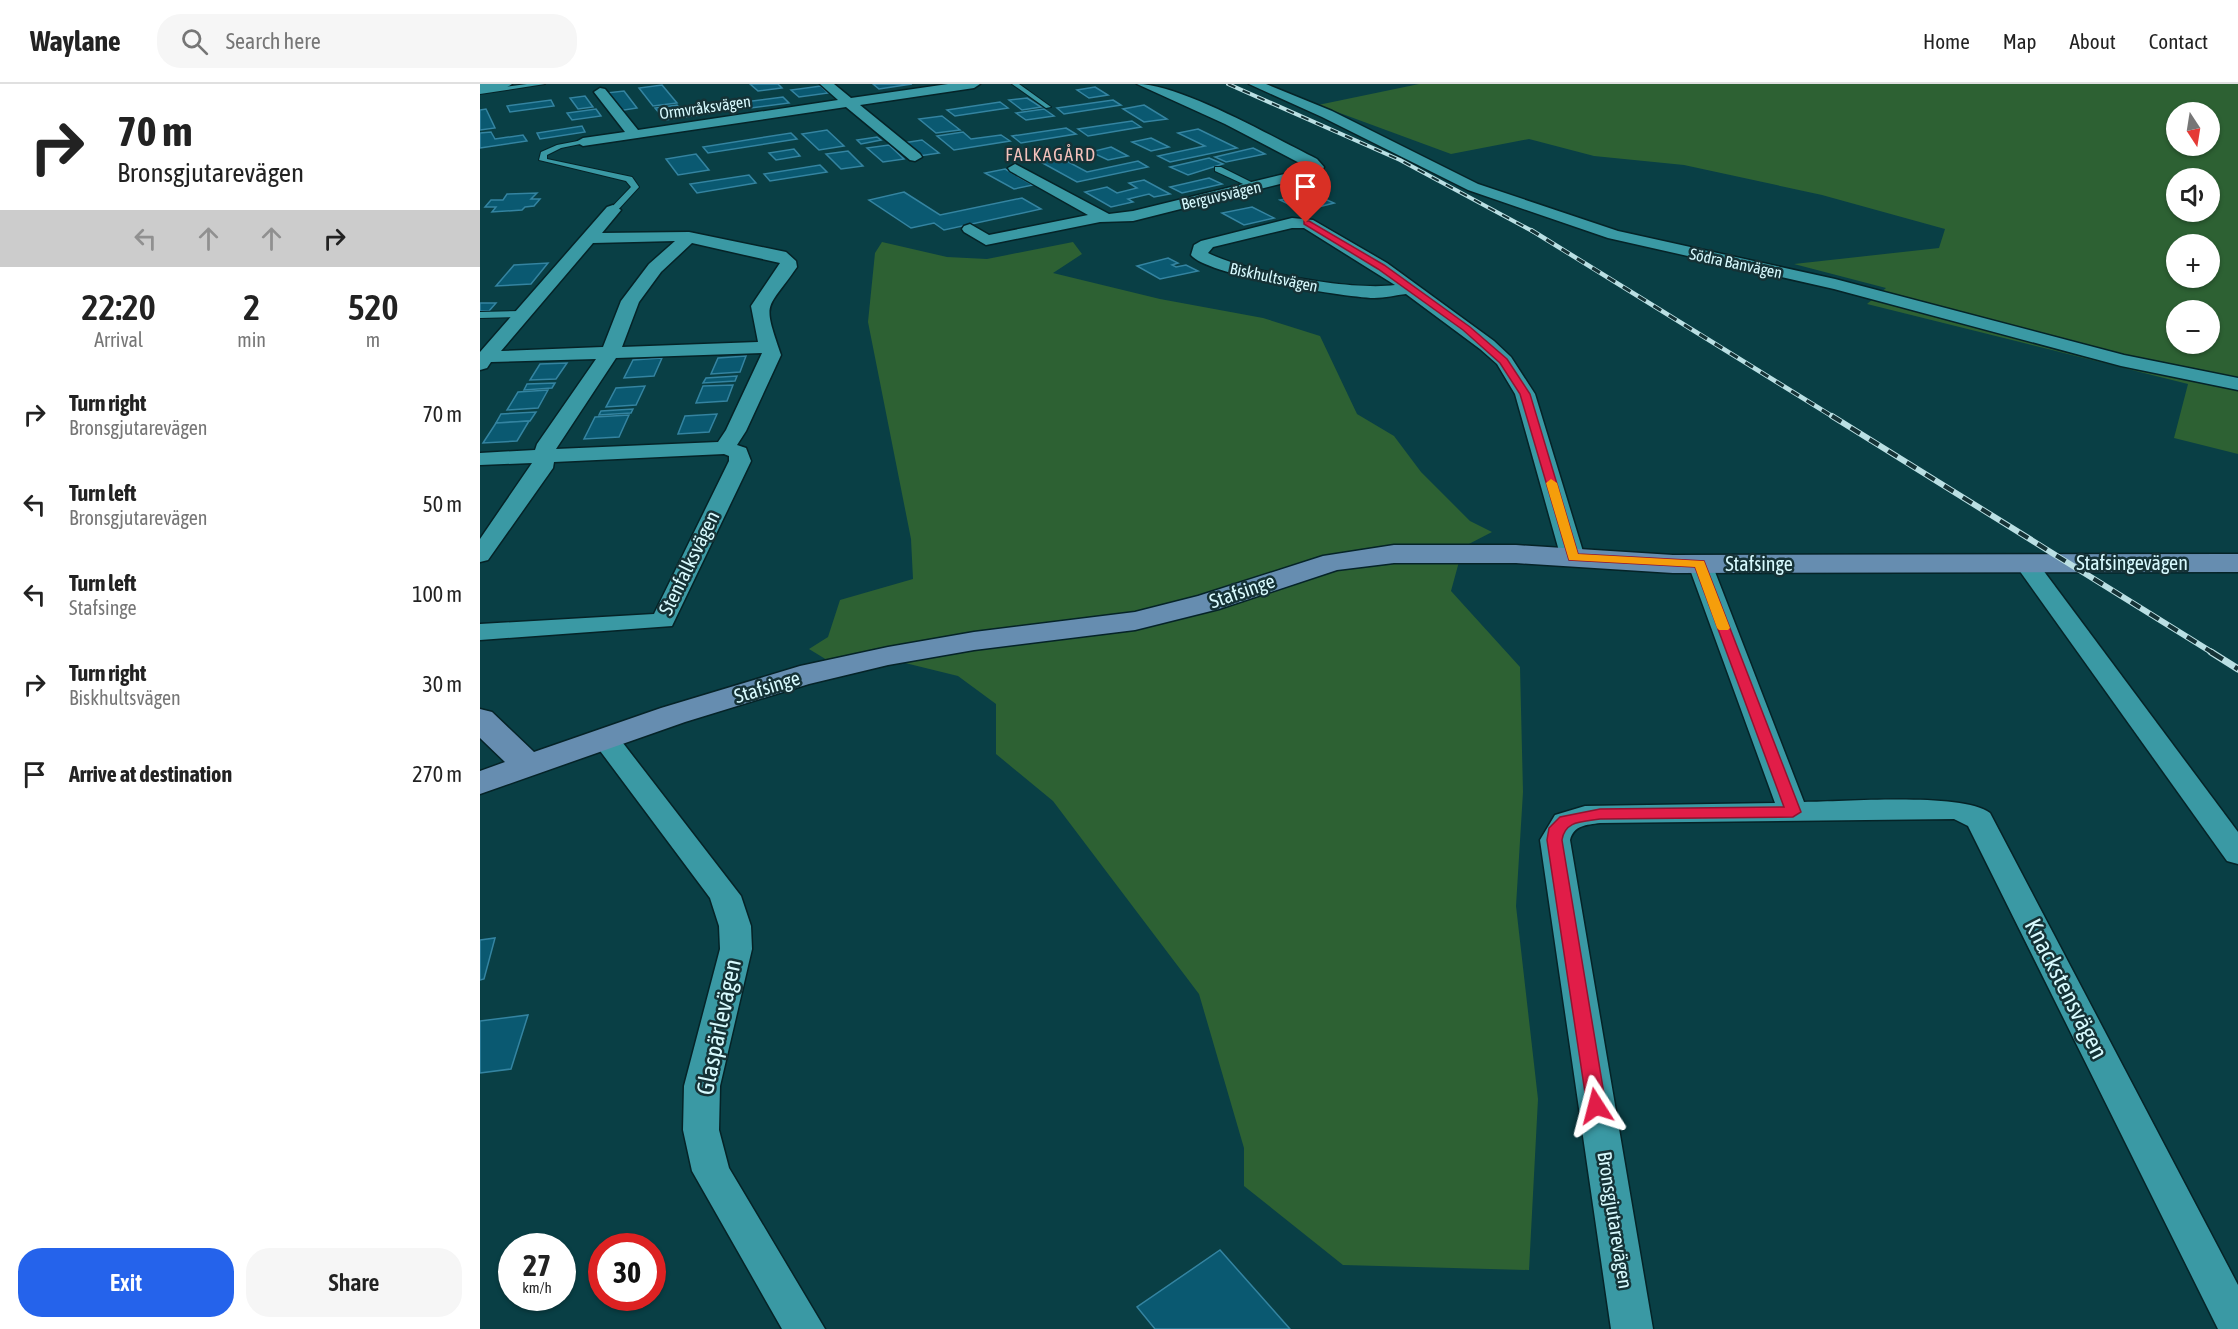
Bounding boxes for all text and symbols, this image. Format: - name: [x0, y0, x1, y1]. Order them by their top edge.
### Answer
- search box: [157, 14, 577, 68]
- text: Waylane: [30, 25, 121, 57]
- icon: search: [178, 25, 211, 58]
- text: Search here: [226, 28, 321, 54]
- text: Home: [1923, 29, 1970, 53]
- text: Map: [2003, 29, 2037, 53]
- text: About: [2070, 29, 2116, 53]
- text: Contact: [2149, 29, 2208, 53]
- street label: Ormvråksvägen: [658, 92, 752, 123]
- north arrow: [2166, 102, 2220, 156]
- map controls: [2166, 102, 2220, 354]
- text: 70 m: [117, 107, 192, 155]
- icon: right: [18, 108, 96, 186]
- district label: FALKAGÅRD: [1005, 144, 1097, 165]
- text: Bronsgjutarevägen: [117, 157, 304, 188]
- pin: [1280, 161, 1331, 223]
- button: sound: [2166, 168, 2220, 222]
- icon: arrive: [1289, 170, 1322, 203]
- street label: Berguvsvägen: [1179, 177, 1263, 214]
- icon: left: [129, 222, 162, 255]
- icon: ahead: [192, 222, 225, 255]
- icon: ahead: [255, 222, 288, 255]
- icon: right: [318, 222, 351, 255]
- button: +: [2166, 234, 2220, 288]
- street label: Södra Banvägen: [1688, 244, 1784, 283]
- street label: Biskhultsvägen: [1228, 259, 1320, 296]
- text: 22:20: [82, 286, 156, 328]
- text: 2: [243, 286, 260, 328]
- text: 520: [348, 286, 398, 328]
- button: −: [2166, 300, 2220, 354]
- text: Arrival: [94, 328, 143, 351]
- text: min: [237, 328, 266, 351]
- text: m: [366, 328, 380, 351]
- text: Turn right: [69, 390, 146, 416]
- icon: right: [18, 398, 51, 431]
- text: 70 m: [422, 401, 462, 427]
- text: Bronsgjutarevägen: [69, 416, 208, 439]
- text: Turn left: [69, 480, 136, 506]
- icon: left: [18, 488, 51, 521]
- text: 50 m: [422, 491, 462, 517]
- text: Bronsgjutarevägen: [69, 506, 208, 529]
- street label: Stenfalksvägen: [653, 507, 724, 619]
- street label: Stafsingevägen: [2076, 551, 2188, 574]
- street label: Stafsinge: [1725, 552, 1793, 575]
- street label: Stafsinge: [1206, 569, 1278, 612]
- text: Turn left: [69, 570, 136, 596]
- icon: left: [18, 578, 51, 611]
- text: 100 m: [412, 581, 462, 607]
- text: Stafsinge: [69, 596, 137, 619]
- text: Turn right: [69, 660, 146, 686]
- street label: Stafsinge: [731, 666, 803, 707]
- icon: right: [18, 668, 51, 701]
- text: 30 m: [422, 671, 462, 697]
- text: Biskhultsvägen: [69, 686, 181, 709]
- icon: arrive: [18, 758, 51, 791]
- text: Arrive at destination: [69, 761, 232, 787]
- text: 270 m: [412, 761, 462, 787]
- street label: Knackstensvägen: [2020, 914, 2113, 1063]
- street label: Glaspärlevägen: [691, 956, 746, 1097]
- position arrow: [1564, 1074, 1628, 1138]
- street label: Bronsgjutarevägen: [1593, 1150, 1638, 1290]
- speed limit sign: 30: [588, 1233, 666, 1311]
- button: Exit: [18, 1248, 234, 1317]
- button: Share: [246, 1248, 462, 1317]
- text: 27: [523, 1248, 551, 1282]
- text: km/h: [522, 1279, 552, 1296]

